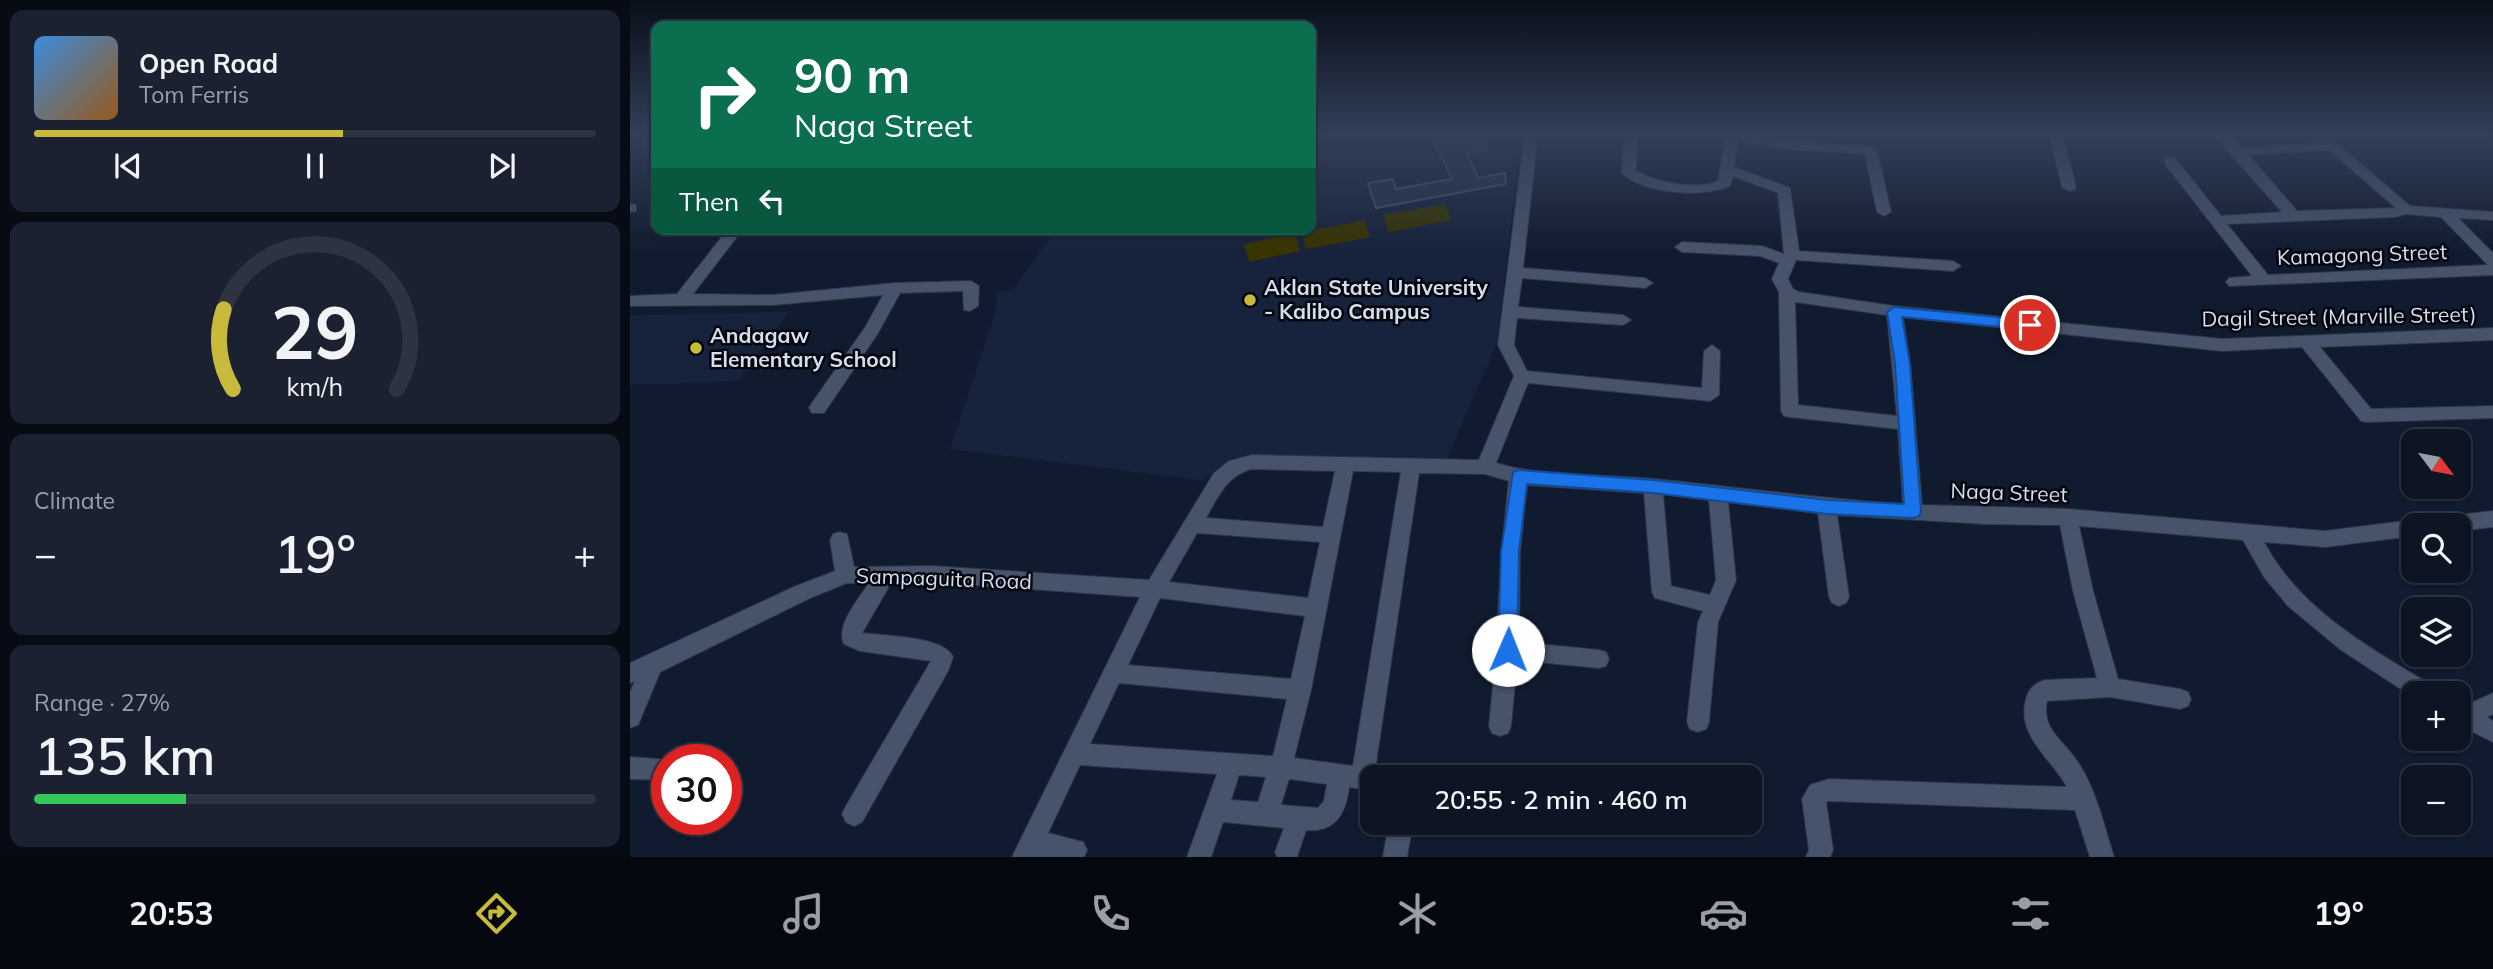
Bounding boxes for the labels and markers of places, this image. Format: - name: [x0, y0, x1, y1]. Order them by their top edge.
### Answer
- place label: Aklan State University - Kalibo Campus: [1264, 274, 1488, 324]
- marker: Aklan State University - Kalibo Campus: [1242, 292, 1258, 308]
- pin: [2000, 295, 2060, 355]
- place label: Andagaw Elementary School: [710, 322, 897, 372]
- marker: Andagaw Elementary School: [688, 340, 704, 356]

